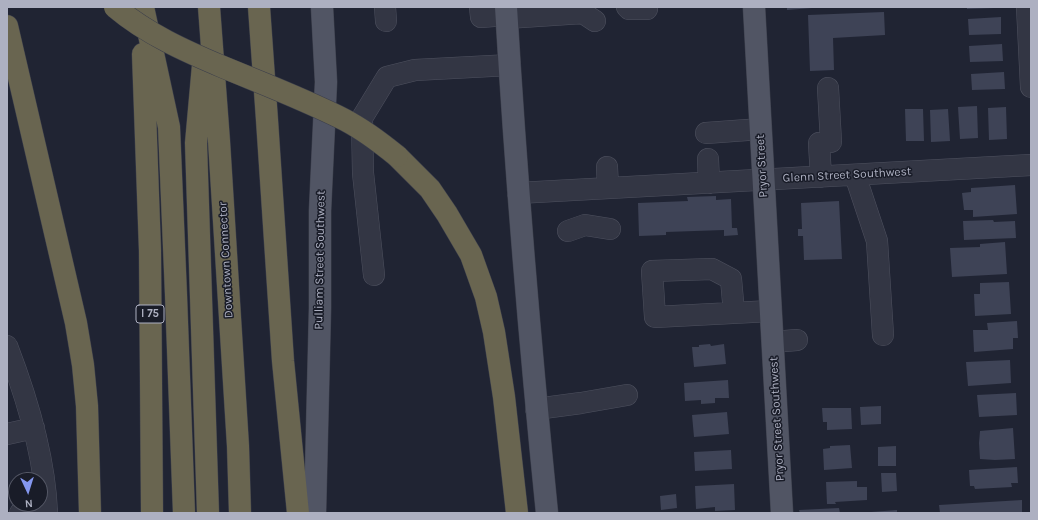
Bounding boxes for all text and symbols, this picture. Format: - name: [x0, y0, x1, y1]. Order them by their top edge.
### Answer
- street label: Pryor Street: [753, 134, 771, 198]
- street label: Glenn Street Southwest: [782, 164, 912, 186]
- street label: Pulliam Street Southwest: [312, 190, 328, 330]
- street label: Downtown Connector: [216, 201, 236, 319]
- road number: I 75: [136, 305, 164, 323]
- street label: Pryor Street Southwest: [767, 356, 787, 482]
- north arrow: [8, 472, 48, 512]
- text: N: [24, 497, 33, 510]

